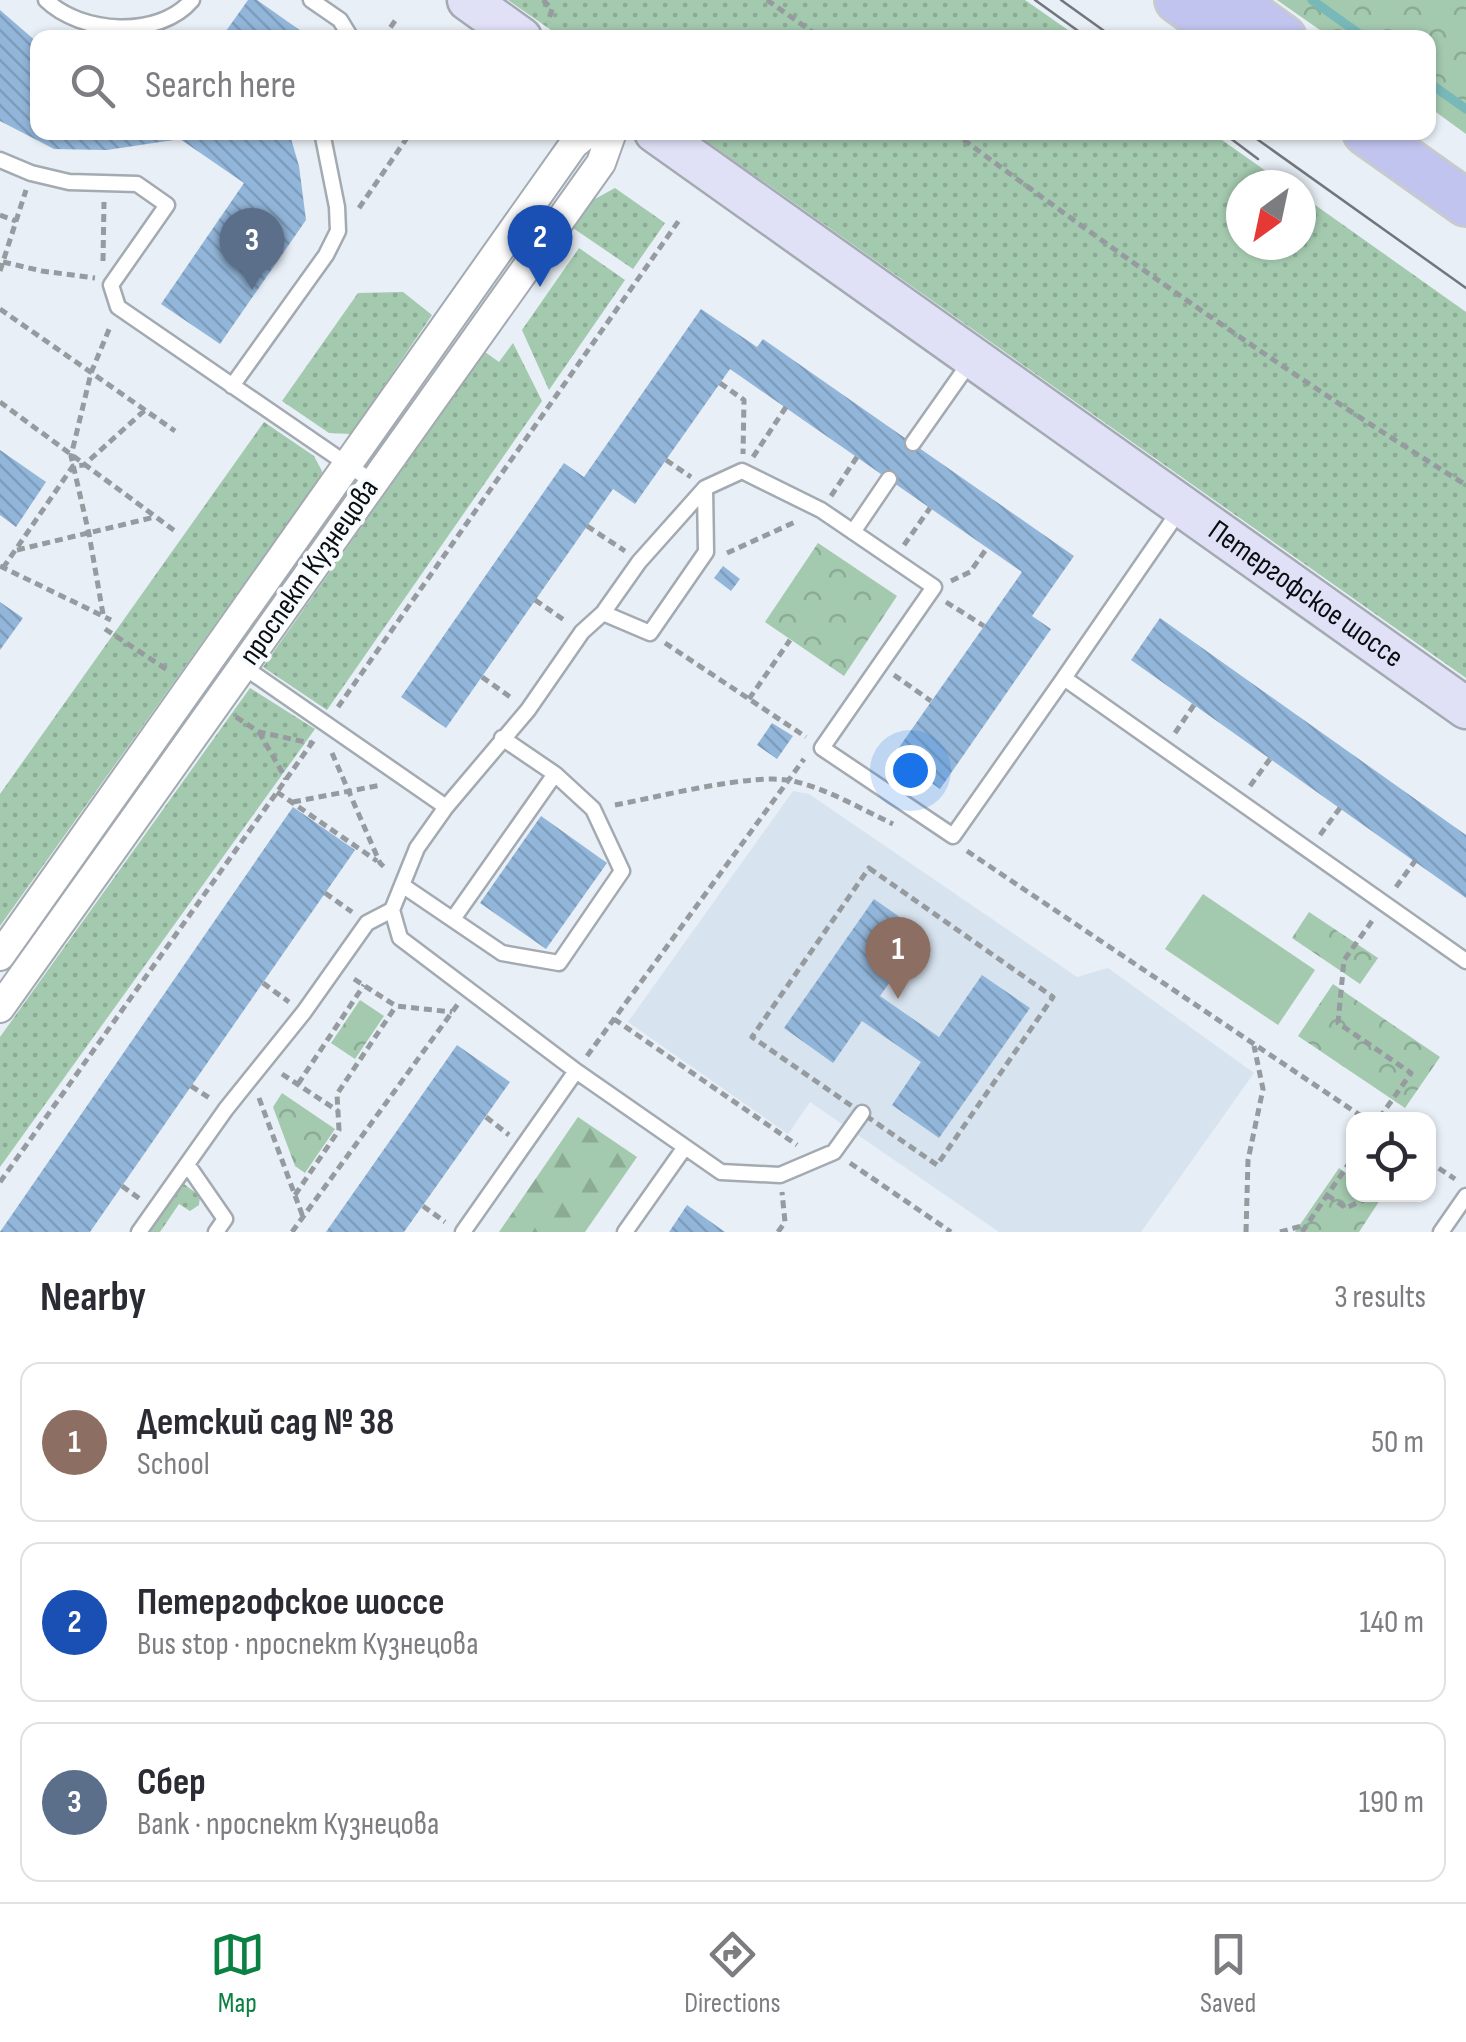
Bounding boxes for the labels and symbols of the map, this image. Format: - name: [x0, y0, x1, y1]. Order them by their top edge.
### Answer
- north arrow: [1226, 170, 1316, 260]
- pin: 2: [508, 204, 572, 287]
- pin: 3: [220, 208, 284, 290]
- street label: проспект Кузнецова: [232, 472, 386, 672]
- street label: Петергофское шоссе: [1201, 513, 1410, 675]
- your location: [885, 745, 936, 796]
- pin: 1: [866, 916, 930, 999]

